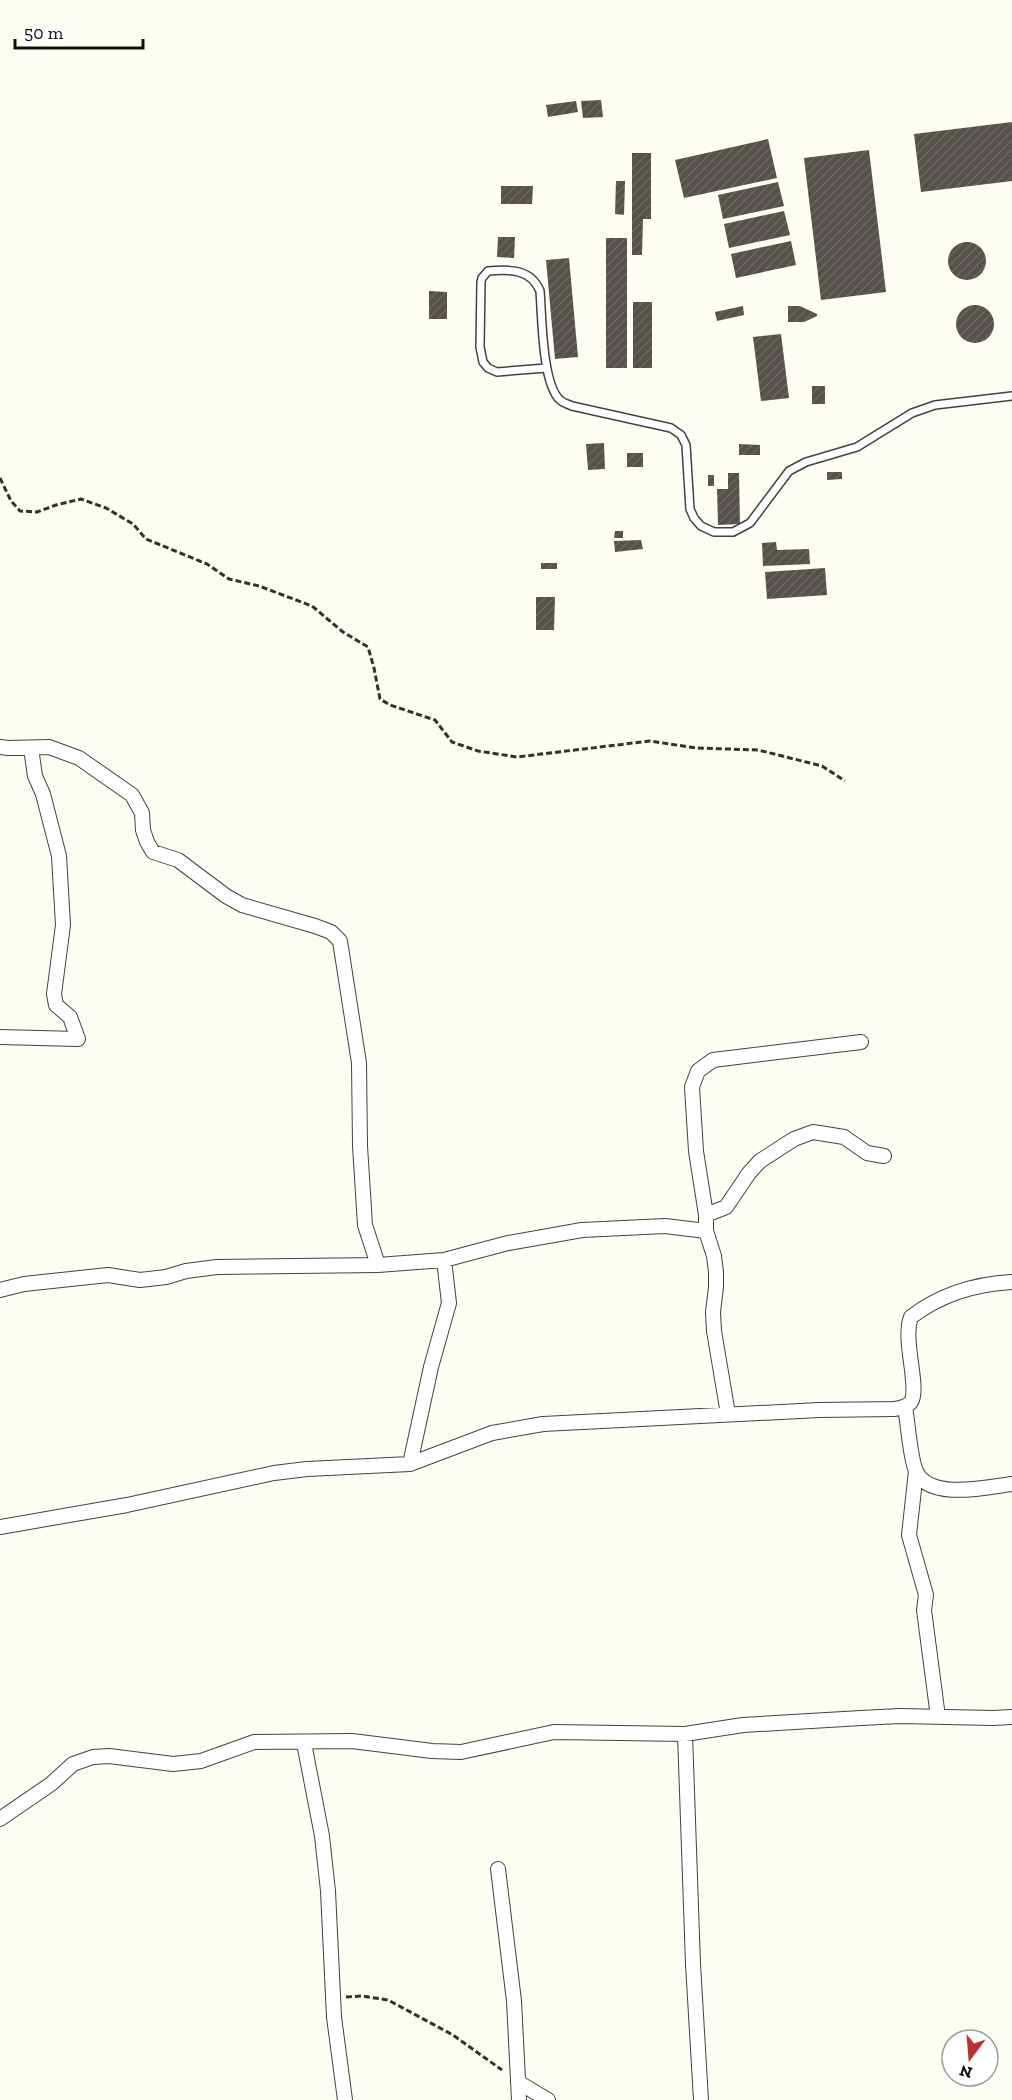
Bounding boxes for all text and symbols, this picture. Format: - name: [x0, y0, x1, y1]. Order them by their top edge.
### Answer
- scale bar: [15, 12, 142, 50]
- text: 50 m: [24, 22, 64, 44]
- north arrow: [940, 2028, 1000, 2088]
- text: N: [958, 2061, 974, 2083]

